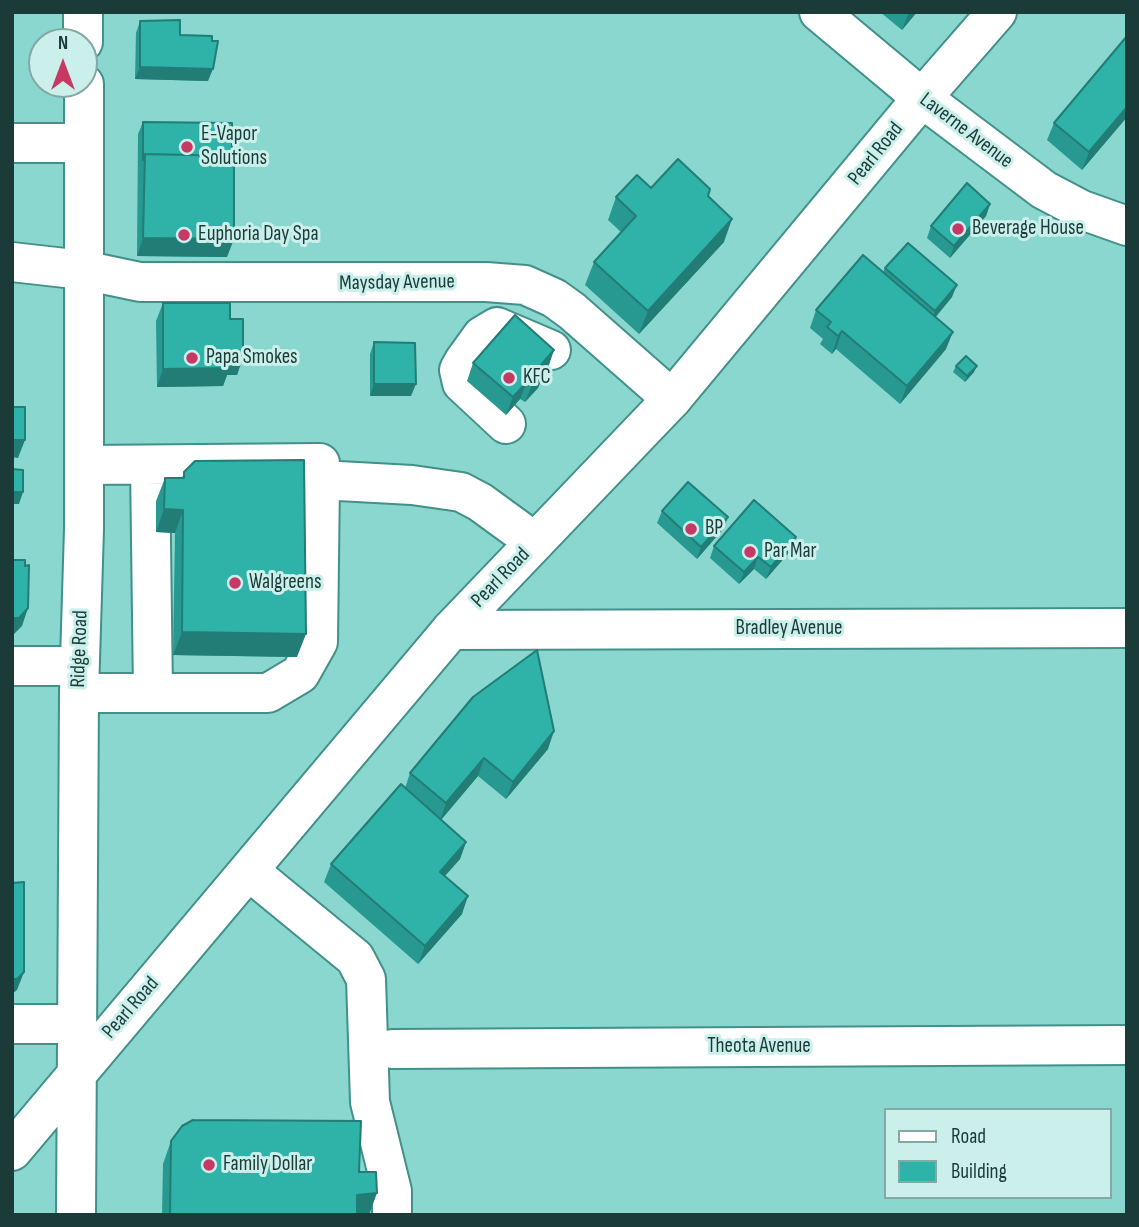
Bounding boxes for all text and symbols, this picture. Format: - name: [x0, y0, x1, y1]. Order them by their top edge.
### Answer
- north arrow: [28, 28, 98, 98]
- text: N: [58, 32, 68, 55]
- street label: Laverne Avenue: [914, 88, 1018, 174]
- street label: Pearl Road: [843, 117, 909, 191]
- place label: E-Vapor Solutions: [201, 122, 267, 172]
- marker: E-Vapor Solutions: [179, 139, 195, 155]
- place label: Beverage House: [972, 216, 1084, 242]
- marker: Beverage House: [950, 221, 966, 237]
- place label: Euphoria Day Spa: [198, 222, 318, 248]
- marker: Euphoria Day Spa: [176, 227, 192, 243]
- street label: Maysday Avenue: [339, 269, 455, 297]
- place label: Papa Smokes: [206, 345, 298, 371]
- marker: Papa Smokes: [184, 350, 200, 366]
- place label: KFC: [523, 365, 551, 391]
- marker: KFC: [501, 370, 517, 386]
- place label: BP: [705, 516, 723, 542]
- marker: BP: [683, 521, 699, 537]
- place label: Par Mar: [764, 539, 817, 565]
- street label: Pearl Road: [466, 543, 536, 613]
- marker: Par Mar: [742, 544, 758, 560]
- place label: Walgreens: [249, 570, 322, 596]
- marker: Walgreens: [227, 575, 243, 591]
- street label: Ridge Road: [66, 610, 94, 688]
- street label: Bradley Avenue: [736, 616, 842, 642]
- street label: Pearl Road: [97, 972, 165, 1044]
- street label: Theota Avenue: [707, 1034, 811, 1060]
- legend: [884, 1108, 1111, 1199]
- text: Road: [951, 1124, 986, 1149]
- place label: Family Dollar: [223, 1152, 312, 1178]
- marker: Family Dollar: [201, 1157, 217, 1173]
- text: Building: [951, 1159, 1007, 1184]

